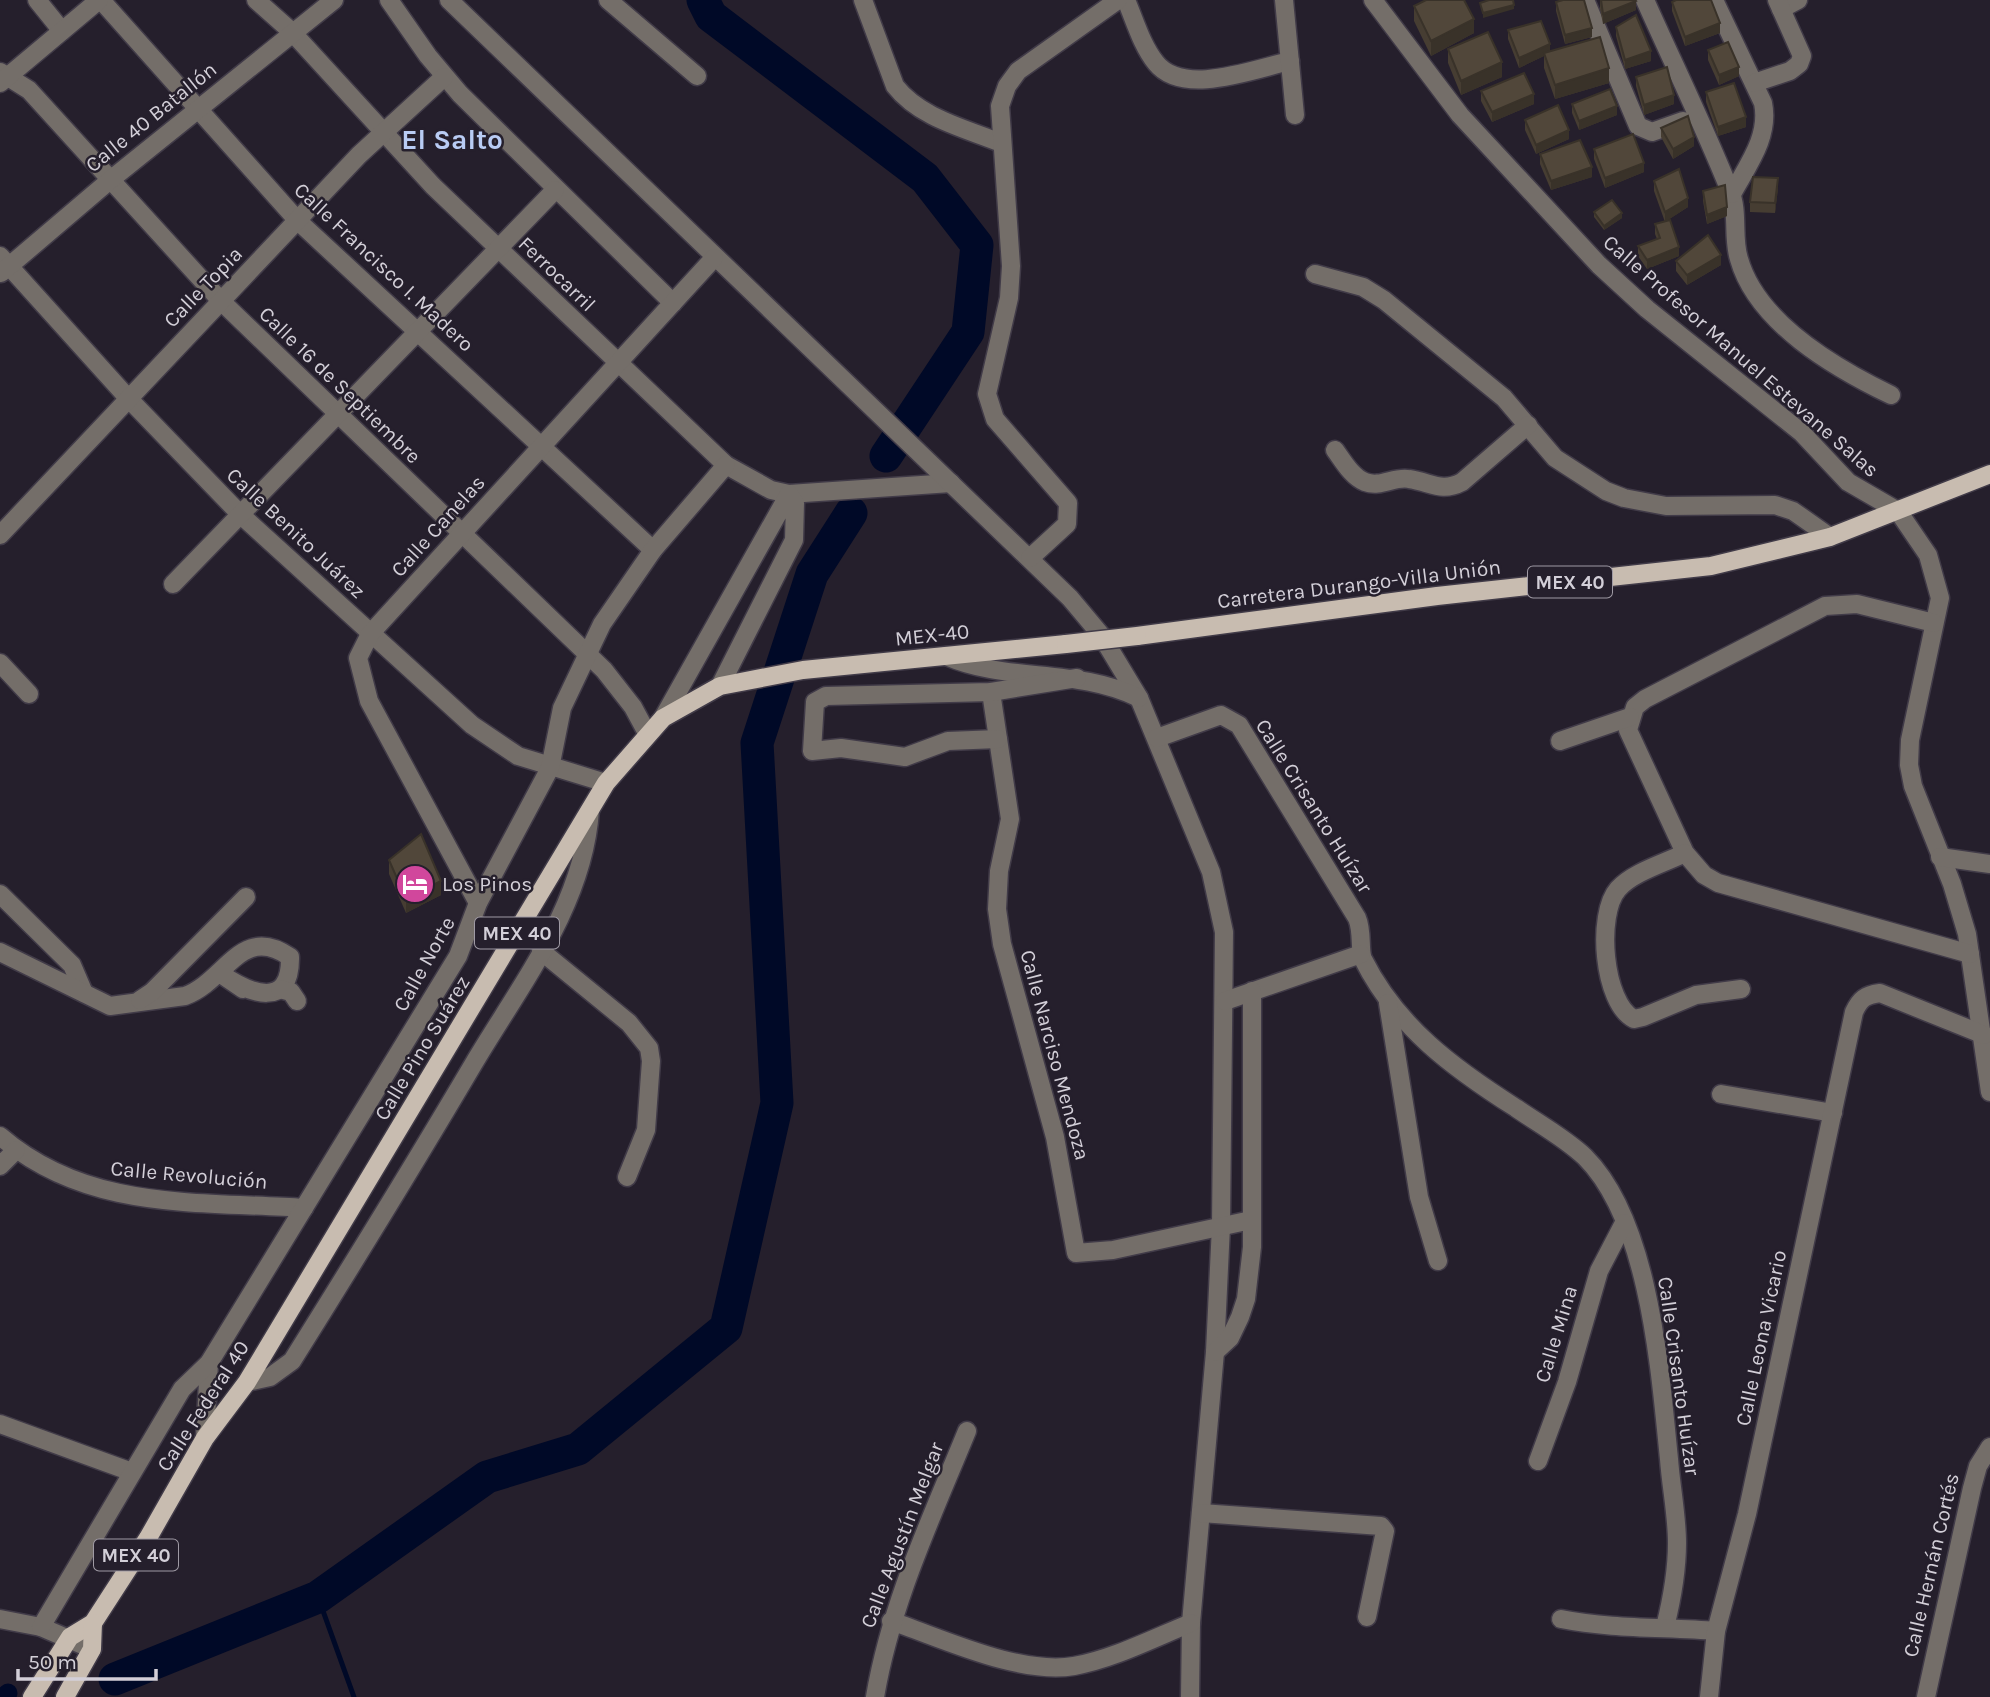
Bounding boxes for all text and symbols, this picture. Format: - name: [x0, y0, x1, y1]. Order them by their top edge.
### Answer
- street label: Calle 40 Batallón: [81, 57, 221, 177]
- district label: El Salto: [401, 123, 503, 156]
- street label: Calle Francisco I. Madero: [289, 178, 479, 356]
- street label: Calle Profesor Manuel Estevane Salas: [1598, 230, 1884, 482]
- street label: Ferrocarril: [514, 231, 600, 317]
- street label: Calle Topia: [159, 242, 247, 332]
- street label: Calle 16 de Septiembre: [254, 302, 426, 468]
- street label: Calle Benito Juárez: [222, 463, 370, 603]
- street label: Calle Canelas: [386, 470, 490, 582]
- street label: Carretera Durango-Villa Unión: [1216, 555, 1502, 613]
- road number: MEX 40: [1528, 566, 1612, 597]
- street label: MEX-40: [894, 619, 970, 651]
- street label: Calle Crisanto Huízar: [1251, 715, 1378, 898]
- hotel icon: Los Pinos: [394, 863, 436, 905]
- place label: Los Pinos: [442, 872, 532, 896]
- street label: Calle Norte: [388, 913, 460, 1015]
- road number: MEX 40: [475, 917, 559, 948]
- street label: Calle Narciso Mendoza: [1015, 947, 1095, 1163]
- street label: Calle Pino Suárez: [369, 971, 475, 1125]
- street label: Calle Revolución: [110, 1156, 268, 1194]
- street label: Calle Leona Vicario: [1731, 1248, 1791, 1428]
- street label: Calle Crisanto Huízar: [1653, 1275, 1705, 1477]
- street label: Calle Mina: [1530, 1283, 1582, 1385]
- street label: Calle Federal 40: [152, 1336, 254, 1476]
- street label: Calle Agustín Melgar: [856, 1438, 949, 1631]
- street label: Calle Hernán Cortés: [1898, 1471, 1964, 1659]
- road number: MEX 40: [94, 1540, 178, 1570]
- scale bar: [18, 1638, 156, 1682]
- text: 50 m: [28, 1650, 77, 1674]

